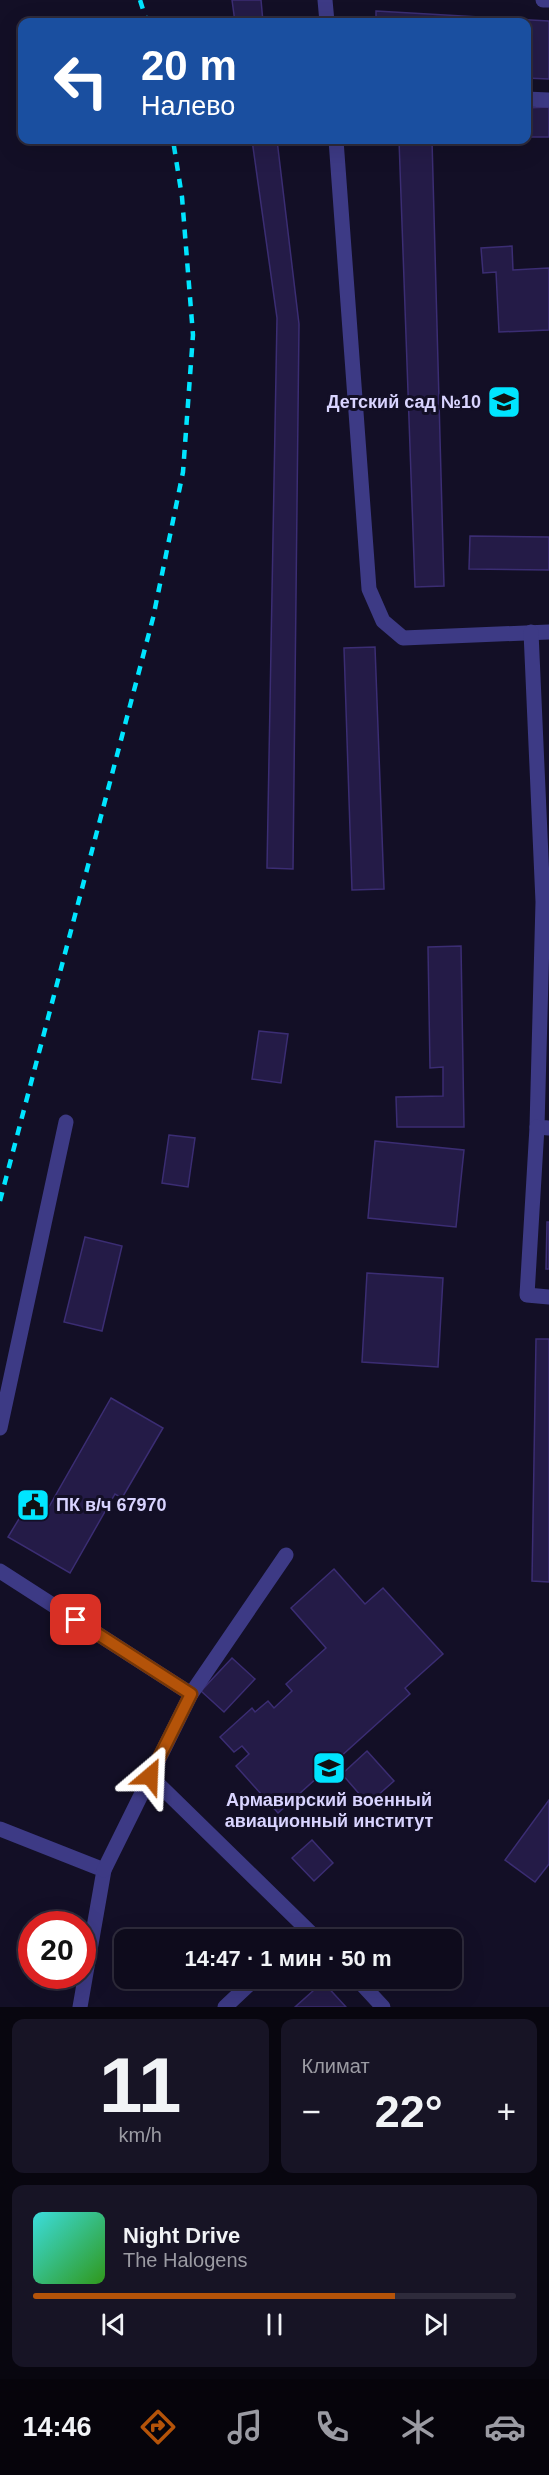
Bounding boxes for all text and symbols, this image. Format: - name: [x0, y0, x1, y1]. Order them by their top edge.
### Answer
- icon: left: [42, 42, 120, 120]
- text: 20 m: [141, 42, 237, 89]
- text: Налево: [141, 91, 235, 121]
- school or university icon: Детский сад №10: [486, 384, 522, 420]
- place label: Детский сад №10: [327, 392, 481, 412]
- public building icon: ПК в/ч 67970: [15, 1487, 51, 1523]
- place label: ПК в/ч 67970: [56, 1495, 167, 1515]
- pin: [50, 1594, 101, 1645]
- icon: arrive: [59, 1603, 92, 1636]
- position arrow: [118, 1744, 182, 1808]
- school or university icon: Армавирский военный авиационный институт: [311, 1750, 347, 1786]
- place label: Армавирский военный авиационный институт: [225, 1790, 433, 1831]
- speed limit sign: 20: [18, 1911, 96, 1989]
- text: 14:47 · 1 мин · 50 m: [185, 1946, 391, 1971]
- text: 11: [99, 2041, 181, 2129]
- text: Климат: [302, 2055, 370, 2077]
- text: 22°: [375, 2086, 443, 2137]
- text: −: [302, 2093, 321, 2130]
- text: +: [497, 2093, 516, 2130]
- text: km/h: [119, 2124, 162, 2146]
- text: Night Drive: [123, 2223, 240, 2248]
- text: The Halogens: [123, 2249, 248, 2271]
- icon: previous: [97, 2308, 130, 2341]
- icon: pause: [258, 2308, 291, 2341]
- icon: next: [419, 2308, 452, 2341]
- icon: directions: [137, 2406, 179, 2448]
- icon: music: [224, 2406, 266, 2448]
- icon: phone: [311, 2406, 353, 2448]
- icon: climate: [397, 2406, 439, 2448]
- icon: car: [484, 2406, 526, 2448]
- text: 14:46: [22, 2412, 92, 2442]

